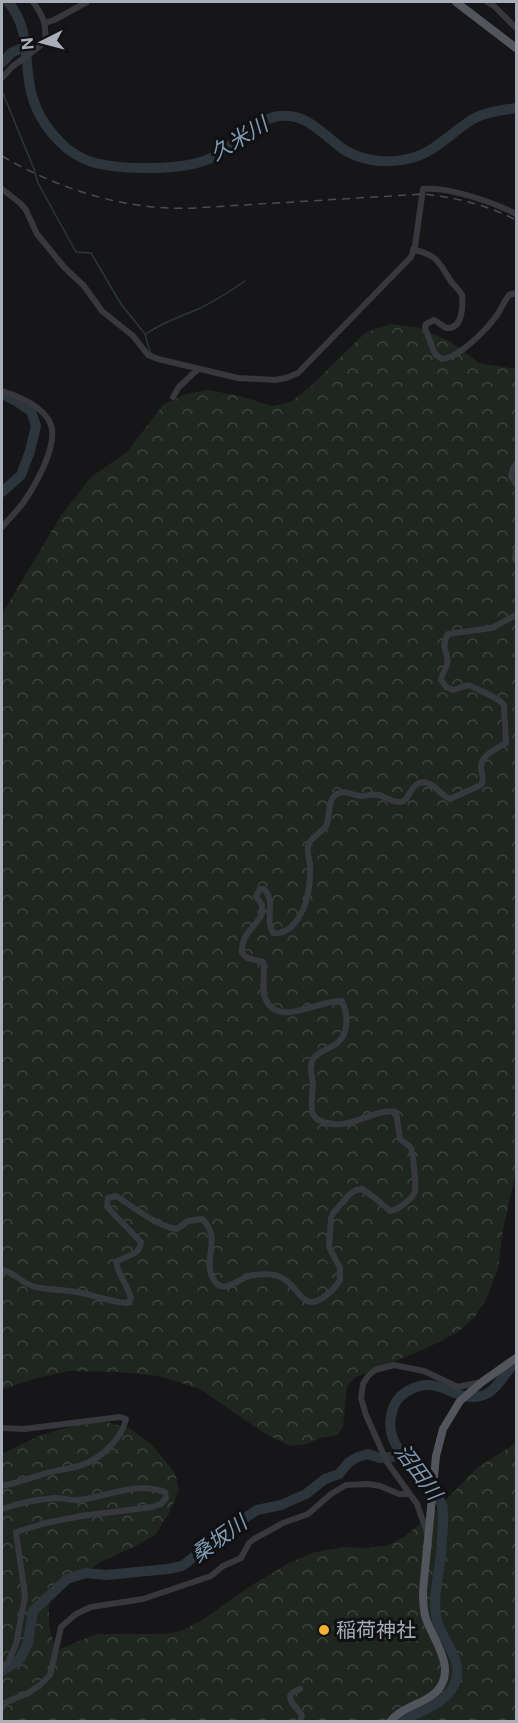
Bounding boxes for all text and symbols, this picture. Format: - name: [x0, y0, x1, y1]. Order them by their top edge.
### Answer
- north arrow: [12, 12, 72, 72]
- text: N: [17, 36, 38, 51]
- water label: 久米川: [205, 111, 274, 166]
- water label: 沼田川: [390, 1439, 448, 1506]
- water label: 桑坂川: [186, 1509, 253, 1567]
- place label: 稲荷神社: [336, 1618, 416, 1642]
- marker: 稲荷神社: [317, 1623, 331, 1637]

